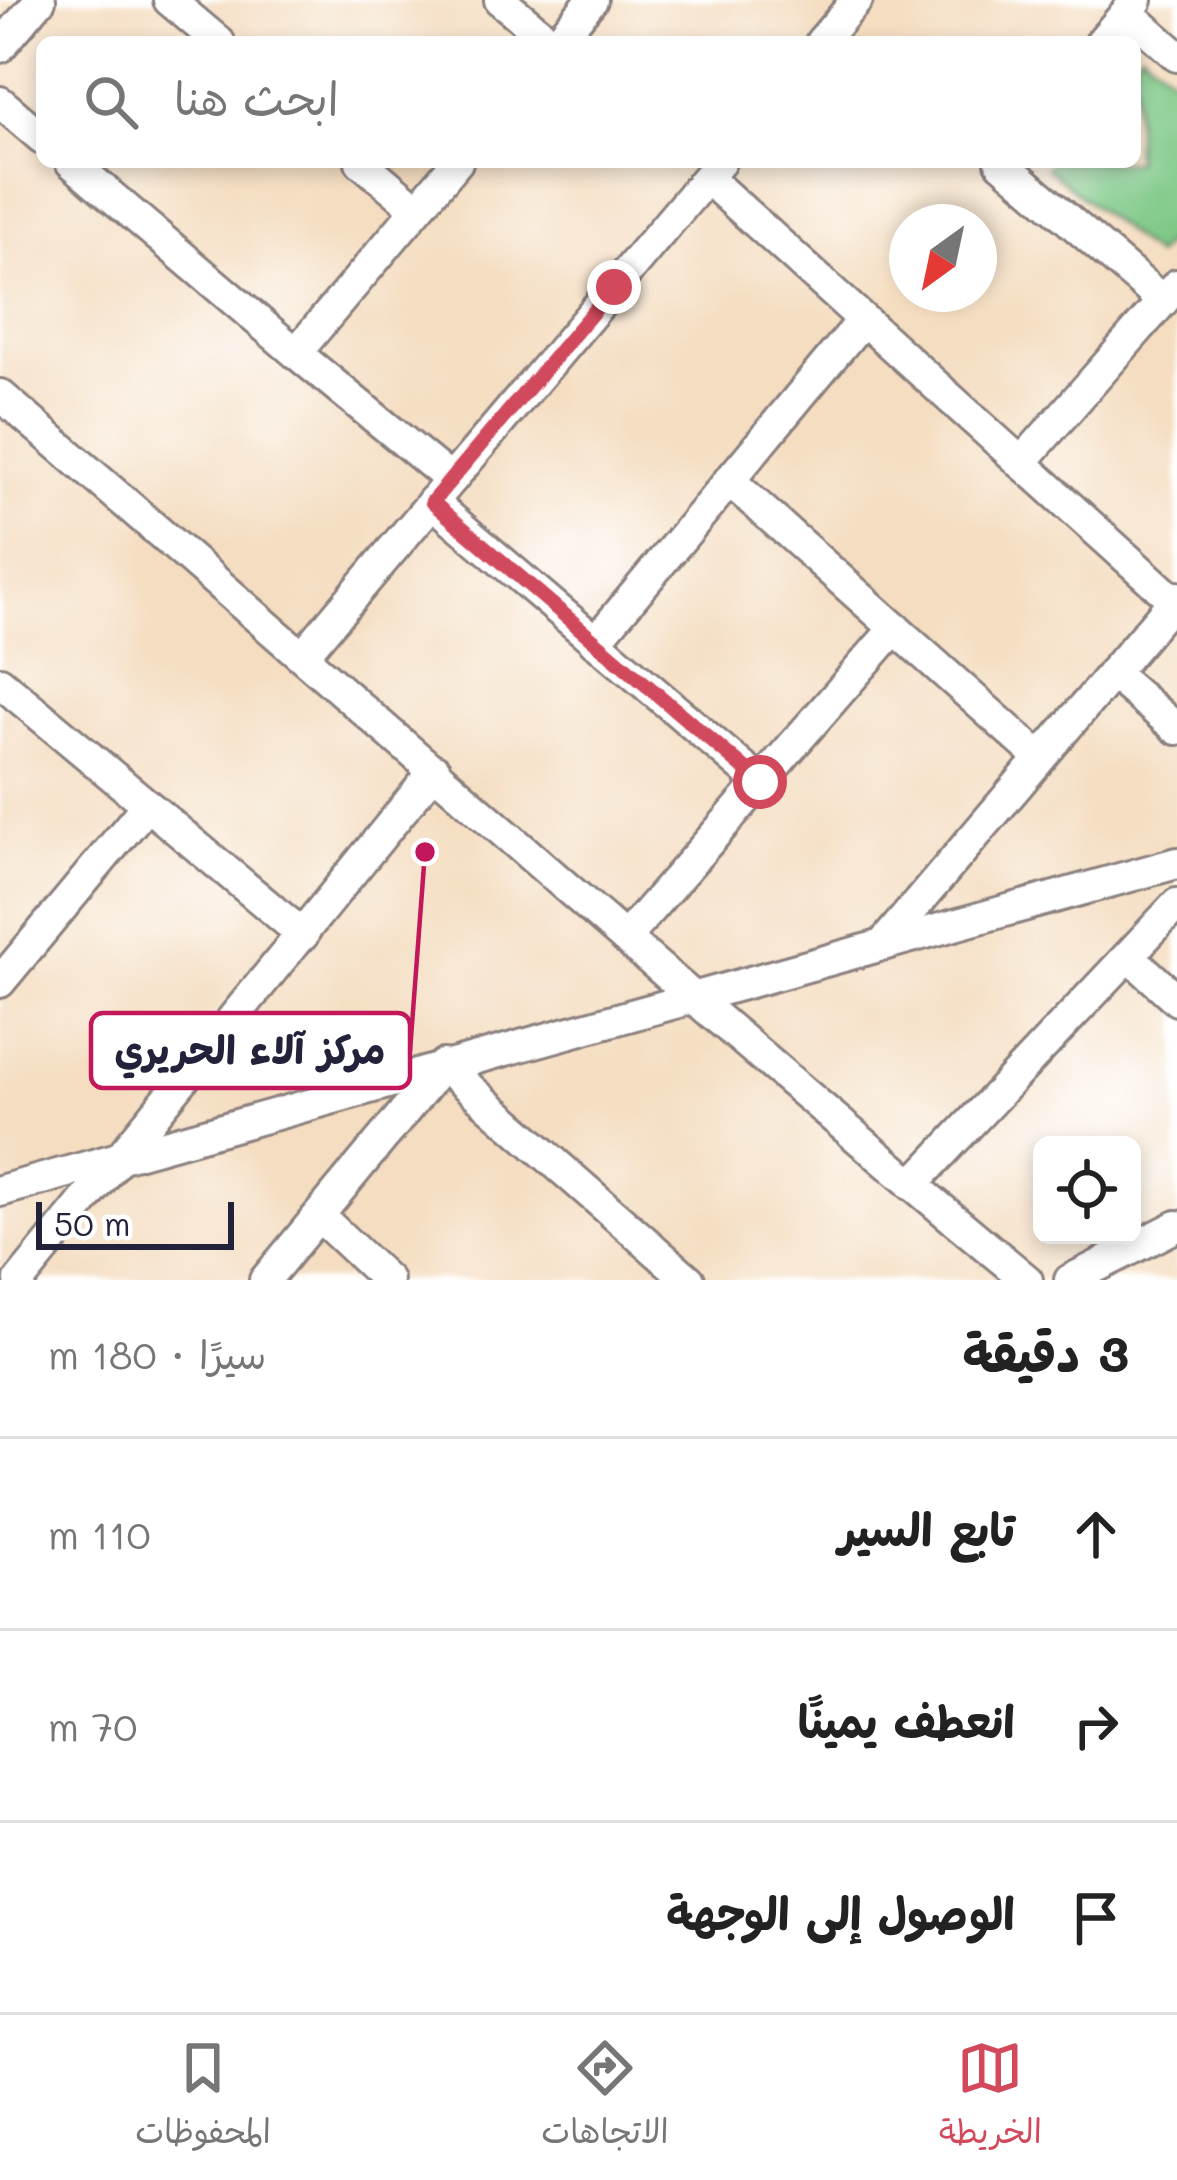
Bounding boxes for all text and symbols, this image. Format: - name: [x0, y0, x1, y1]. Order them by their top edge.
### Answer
- search box: [36, 36, 1141, 168]
- text: ابحث هنا: [174, 68, 339, 126]
- icon: search: [78, 69, 144, 135]
- north arrow: [889, 204, 997, 312]
- route end: [587, 260, 641, 314]
- route start: [733, 755, 787, 809]
- callout: مركز آلاء الحريري: [91, 1013, 410, 1088]
- text: مركز آلاء الحريري: [114, 1023, 386, 1079]
- map controls: [1033, 1136, 1141, 1244]
- button: locate: [1033, 1136, 1141, 1244]
- scale bar: [36, 1196, 234, 1249]
- text: 50 m: [54, 1201, 130, 1244]
- text: 3 دقيقة: [962, 1318, 1129, 1385]
- text: سيرًا · 180 m: [48, 1328, 267, 1379]
- text: تابع السير: [838, 1499, 1015, 1557]
- icon: ahead: [1063, 1501, 1129, 1567]
- text: 110 m: [48, 1508, 151, 1559]
- text: انعطف يمينًا: [798, 1691, 1015, 1749]
- icon: right: [1063, 1693, 1129, 1759]
- text: 70 m: [48, 1700, 137, 1751]
- text: الوصول إلى الوجهة: [666, 1883, 1015, 1941]
- icon: arrive: [1063, 1885, 1129, 1951]
- tab: المحفوظات: [135, 2035, 271, 2161]
- tab: الاتجاهات: [541, 2035, 669, 2161]
- tab: الخريطة: [939, 2035, 1042, 2161]

